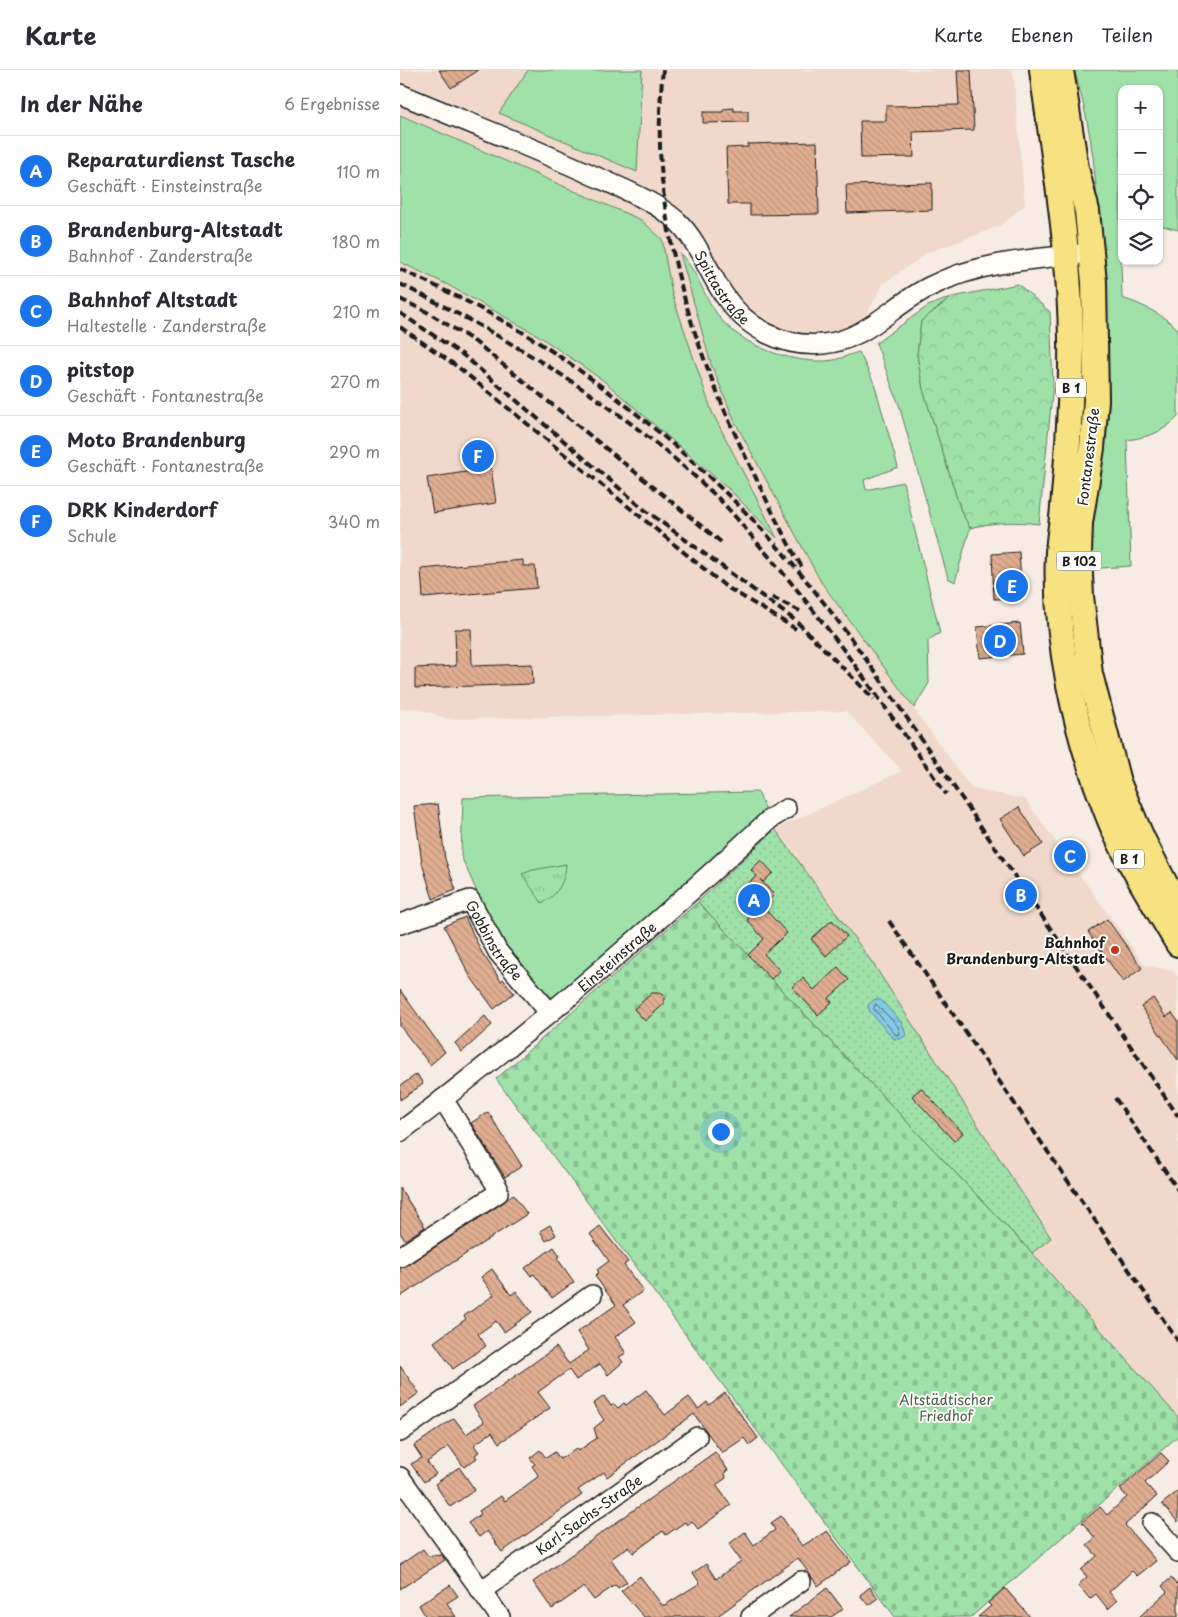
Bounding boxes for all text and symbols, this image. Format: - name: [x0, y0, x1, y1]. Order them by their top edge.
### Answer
- text: Karte: [25, 17, 97, 53]
- text: Karte: [934, 21, 983, 48]
- text: Ebenen: [1011, 21, 1074, 48]
- text: Teilen: [1102, 21, 1153, 48]
- map controls: [1118, 85, 1163, 265]
- button: +: [1118, 85, 1163, 130]
- text: In der Nähe: [20, 87, 142, 119]
- text: 6 Ergebnisse: [284, 91, 380, 115]
- button: −: [1118, 130, 1163, 175]
- text: Reparaturdienst Tasche: [67, 145, 295, 173]
- text: A: [30, 159, 42, 183]
- text: 110 m: [337, 159, 380, 183]
- text: Geschäft · Einsteinstraße: [67, 173, 263, 197]
- button: locate: [1118, 175, 1163, 220]
- text: Brandenburg-Altstadt: [67, 215, 283, 243]
- button: layers: [1118, 220, 1163, 265]
- text: B: [31, 229, 41, 253]
- text: 180 m: [332, 229, 380, 253]
- text: Bahnhof · Zanderstraße: [67, 243, 253, 267]
- street label: Spittastraße: [690, 246, 755, 329]
- text: Bahnhof Altstadt: [67, 285, 238, 313]
- text: C: [30, 299, 42, 323]
- text: 210 m: [332, 299, 380, 323]
- text: Haltestelle · Zanderstraße: [67, 313, 266, 337]
- text: pitstop: [67, 355, 134, 383]
- text: D: [30, 369, 42, 393]
- text: 270 m: [330, 369, 380, 393]
- road number: B 1: [1056, 378, 1086, 398]
- text: Geschäft · Fontanestraße: [67, 383, 264, 407]
- street label: Fontanestraße: [1072, 407, 1104, 507]
- text: Moto Brandenburg: [67, 425, 246, 453]
- pin: F: [462, 437, 494, 475]
- text: E: [31, 439, 41, 463]
- text: 290 m: [329, 439, 380, 463]
- text: Geschäft · Fontanestraße: [67, 453, 264, 477]
- text: DRK Kinderdorf: [67, 495, 217, 523]
- text: F: [31, 509, 41, 533]
- text: 340 m: [328, 509, 380, 533]
- text: Schule: [67, 523, 117, 547]
- road number: B 102: [1056, 552, 1102, 571]
- pin: E: [996, 567, 1028, 605]
- pin: D: [984, 622, 1016, 660]
- pin: C: [1054, 837, 1086, 875]
- road number: B 1: [1114, 850, 1144, 869]
- pin: B: [1005, 876, 1037, 914]
- pin: A: [738, 881, 770, 919]
- street label: Gobbinstraße: [461, 896, 528, 985]
- street label: Einsteinstraße: [573, 916, 660, 996]
- place label: Bahnhof Brandenburg-Altstadt: [946, 932, 1107, 969]
- marker: Bahnhof Brandenburg-Altstadt: [1109, 944, 1121, 956]
- your location: [708, 1119, 734, 1145]
- park label: Altstädtischer Friedhof: [899, 1389, 993, 1426]
- street label: Karl-Sachs-Straße: [531, 1469, 646, 1559]

